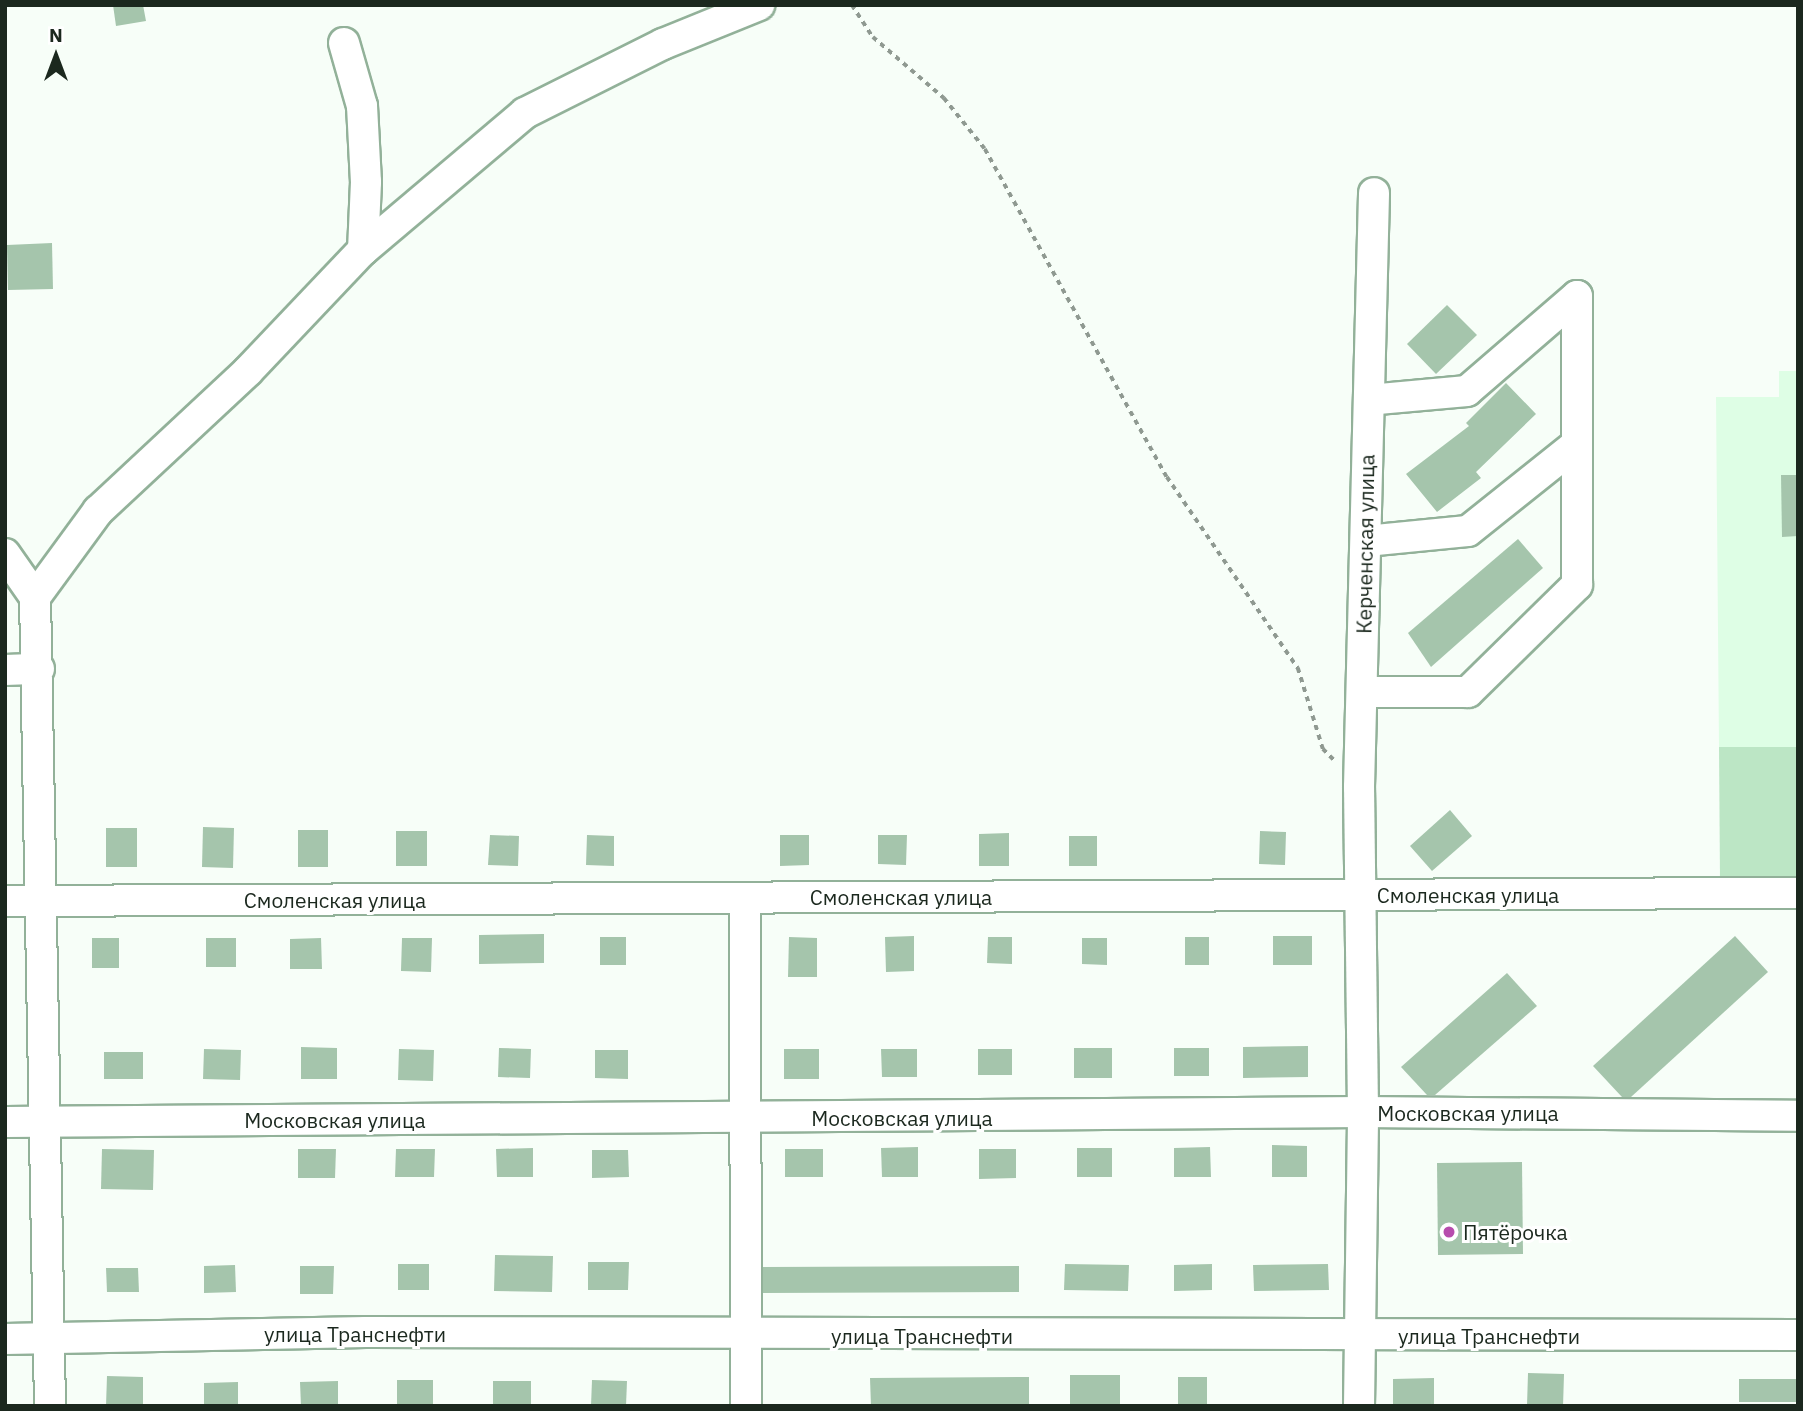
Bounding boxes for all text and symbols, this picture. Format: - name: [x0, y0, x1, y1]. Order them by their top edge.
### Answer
- north arrow: [21, 21, 91, 91]
- text: N: [49, 23, 63, 47]
- street label: Керченская улица: [1351, 454, 1379, 634]
- street label: Смоленская улица: [1377, 882, 1559, 908]
- street label: Смоленская улица: [810, 884, 992, 910]
- street label: Смоленская улица: [244, 887, 426, 913]
- street label: Московская улица: [1377, 1100, 1559, 1126]
- street label: Московская улица: [811, 1105, 993, 1131]
- street label: Московская улица: [244, 1107, 426, 1133]
- place label: Пятёрочка: [1463, 1219, 1568, 1245]
- marker: Пятёрочка: [1441, 1224, 1457, 1240]
- street label: улица Транснефти: [264, 1321, 446, 1347]
- street label: улица Транснефти: [831, 1323, 1013, 1349]
- street label: улица Транснефти: [1398, 1323, 1580, 1349]

